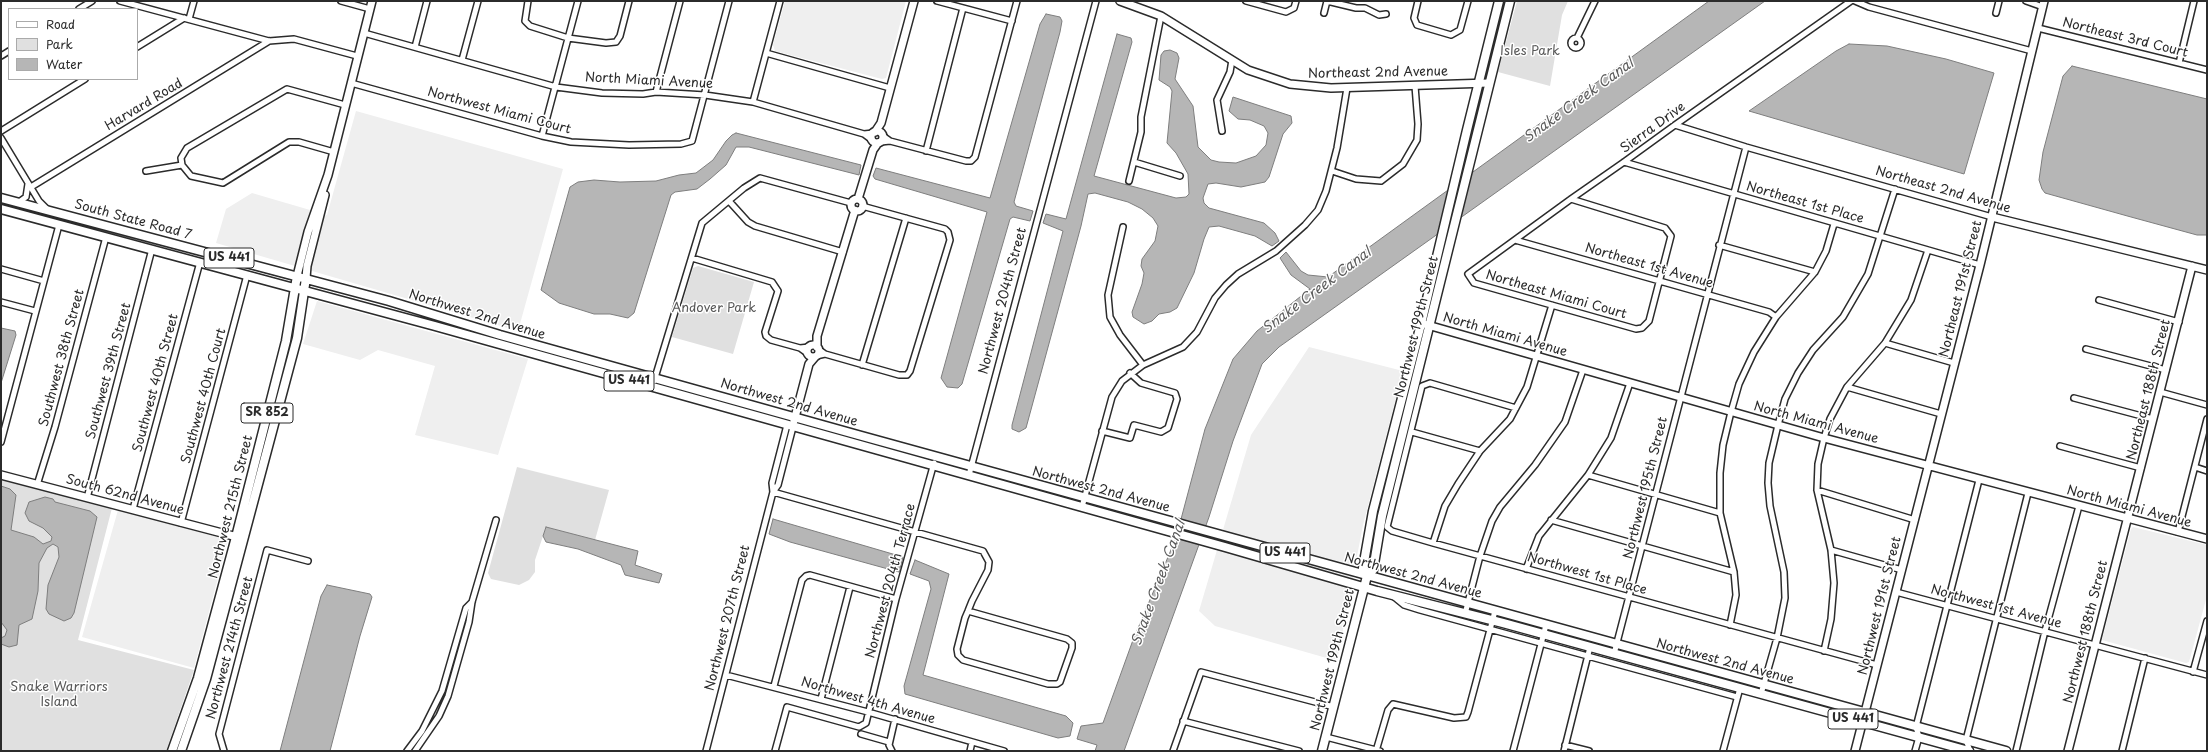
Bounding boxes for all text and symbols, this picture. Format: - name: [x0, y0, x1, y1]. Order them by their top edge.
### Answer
- legend: [8, 8, 138, 80]
- text: Road: [46, 15, 75, 33]
- street label: Northeast 3rd Court: [2061, 15, 2189, 61]
- text: Park: [46, 35, 73, 53]
- park label: Isles Park: [1500, 43, 1560, 59]
- text: Water: [46, 55, 82, 73]
- water label: Snake Creek Canal: [1521, 55, 1637, 147]
- street label: Northeast 2nd Avenue: [1308, 64, 1448, 82]
- street label: North Miami Avenue: [584, 70, 714, 92]
- street label: Harvard Road: [102, 76, 186, 134]
- street label: Northwest Miami Court: [426, 84, 572, 138]
- street label: Sierra Drive: [1618, 99, 1688, 157]
- street label: Northeast 2nd Avenue: [1874, 163, 2012, 217]
- street label: Northeast 1st Place: [1744, 179, 1866, 227]
- street label: South State Road 7: [73, 197, 193, 243]
- street label: Northeast 191st Street: [1936, 219, 1986, 359]
- street label: Northwest 204th Street: [976, 226, 1030, 376]
- street label: Northeast 1st Avenue: [1583, 240, 1715, 292]
- water label: Snake Creek Canal: [1259, 245, 1375, 337]
- road number: US 441: [204, 248, 254, 268]
- street label: Northwest 199th Street: [1392, 255, 1442, 399]
- street label: Northeast Miami Court: [1484, 267, 1628, 323]
- street label: Northwest 2nd Avenue: [407, 287, 547, 343]
- street label: Southwest 38th Street: [36, 288, 88, 428]
- park label: Andover Park: [672, 300, 756, 316]
- street label: Southwest 39th Street: [83, 301, 135, 441]
- street label: North Miami Avenue: [1441, 310, 1569, 360]
- street label: Southwest 40th Street: [130, 312, 182, 454]
- street label: Northeast 188th Street: [2124, 318, 2174, 462]
- street label: Southwest 40th Court: [178, 327, 230, 465]
- road number: US 441: [604, 371, 654, 391]
- street label: Northwest 2nd Avenue: [719, 376, 859, 430]
- street label: North Miami Avenue: [1752, 399, 1880, 447]
- road number: SR 852: [241, 403, 293, 423]
- street label: Northwest 195th Street: [1621, 415, 1671, 561]
- street label: Northwest 215th Street: [206, 434, 256, 580]
- street label: Northwest 2nd Avenue: [1030, 464, 1172, 516]
- street label: South 62nd Avenue: [64, 472, 186, 518]
- street label: North Miami Avenue: [2065, 483, 2193, 531]
- street label: Northwest 204th Terrace: [863, 502, 919, 660]
- water label: Snake Creek Canal: [1129, 518, 1189, 648]
- street label: Northwest 191st Street: [1855, 535, 1905, 677]
- road number: US 441: [1260, 543, 1310, 563]
- street label: Northwest 207th Street: [702, 544, 754, 692]
- street label: Northwest 1st Place: [1525, 549, 1649, 599]
- street label: Northwest 2nd Avenue: [1342, 550, 1484, 602]
- street label: Northwest 188th Street: [2061, 559, 2111, 705]
- street label: Northwest 214th Street: [203, 575, 257, 721]
- street label: Northwest 1st Avenue: [1929, 582, 2063, 632]
- street label: Northwest 199th Street: [1308, 588, 1358, 732]
- street label: Northwest 2nd Avenue: [1654, 636, 1796, 688]
- street label: Northwest 4th Avenue: [799, 674, 937, 728]
- park label: Snake Warriors Island: [10, 679, 108, 710]
- road number: US 441: [1828, 709, 1878, 729]

